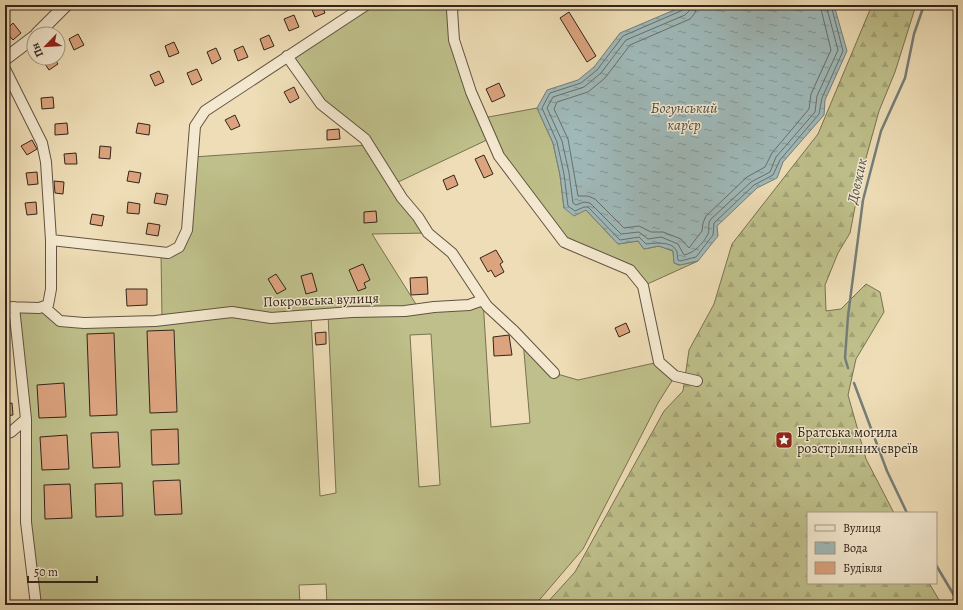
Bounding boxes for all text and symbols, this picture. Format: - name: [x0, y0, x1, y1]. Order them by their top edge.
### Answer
- north arrow: [26, 26, 66, 66]
- text: Пн: [27, 40, 47, 60]
- water label: Богунський кар'єр: [651, 98, 718, 135]
- water label: Довжик: [842, 156, 872, 207]
- street label: Покровська вулиця: [263, 288, 380, 312]
- place label: Братська могила розстріляних євреїв: [797, 423, 919, 458]
- place icon: Братська могила розстріляних євреїв: [774, 430, 794, 450]
- legend: [807, 512, 937, 584]
- text: Вулиця: [843, 520, 881, 536]
- text: Вода: [843, 540, 868, 556]
- scale bar: [28, 558, 97, 584]
- text: Будівля: [843, 560, 883, 576]
- text: 50 m: [34, 564, 58, 580]

